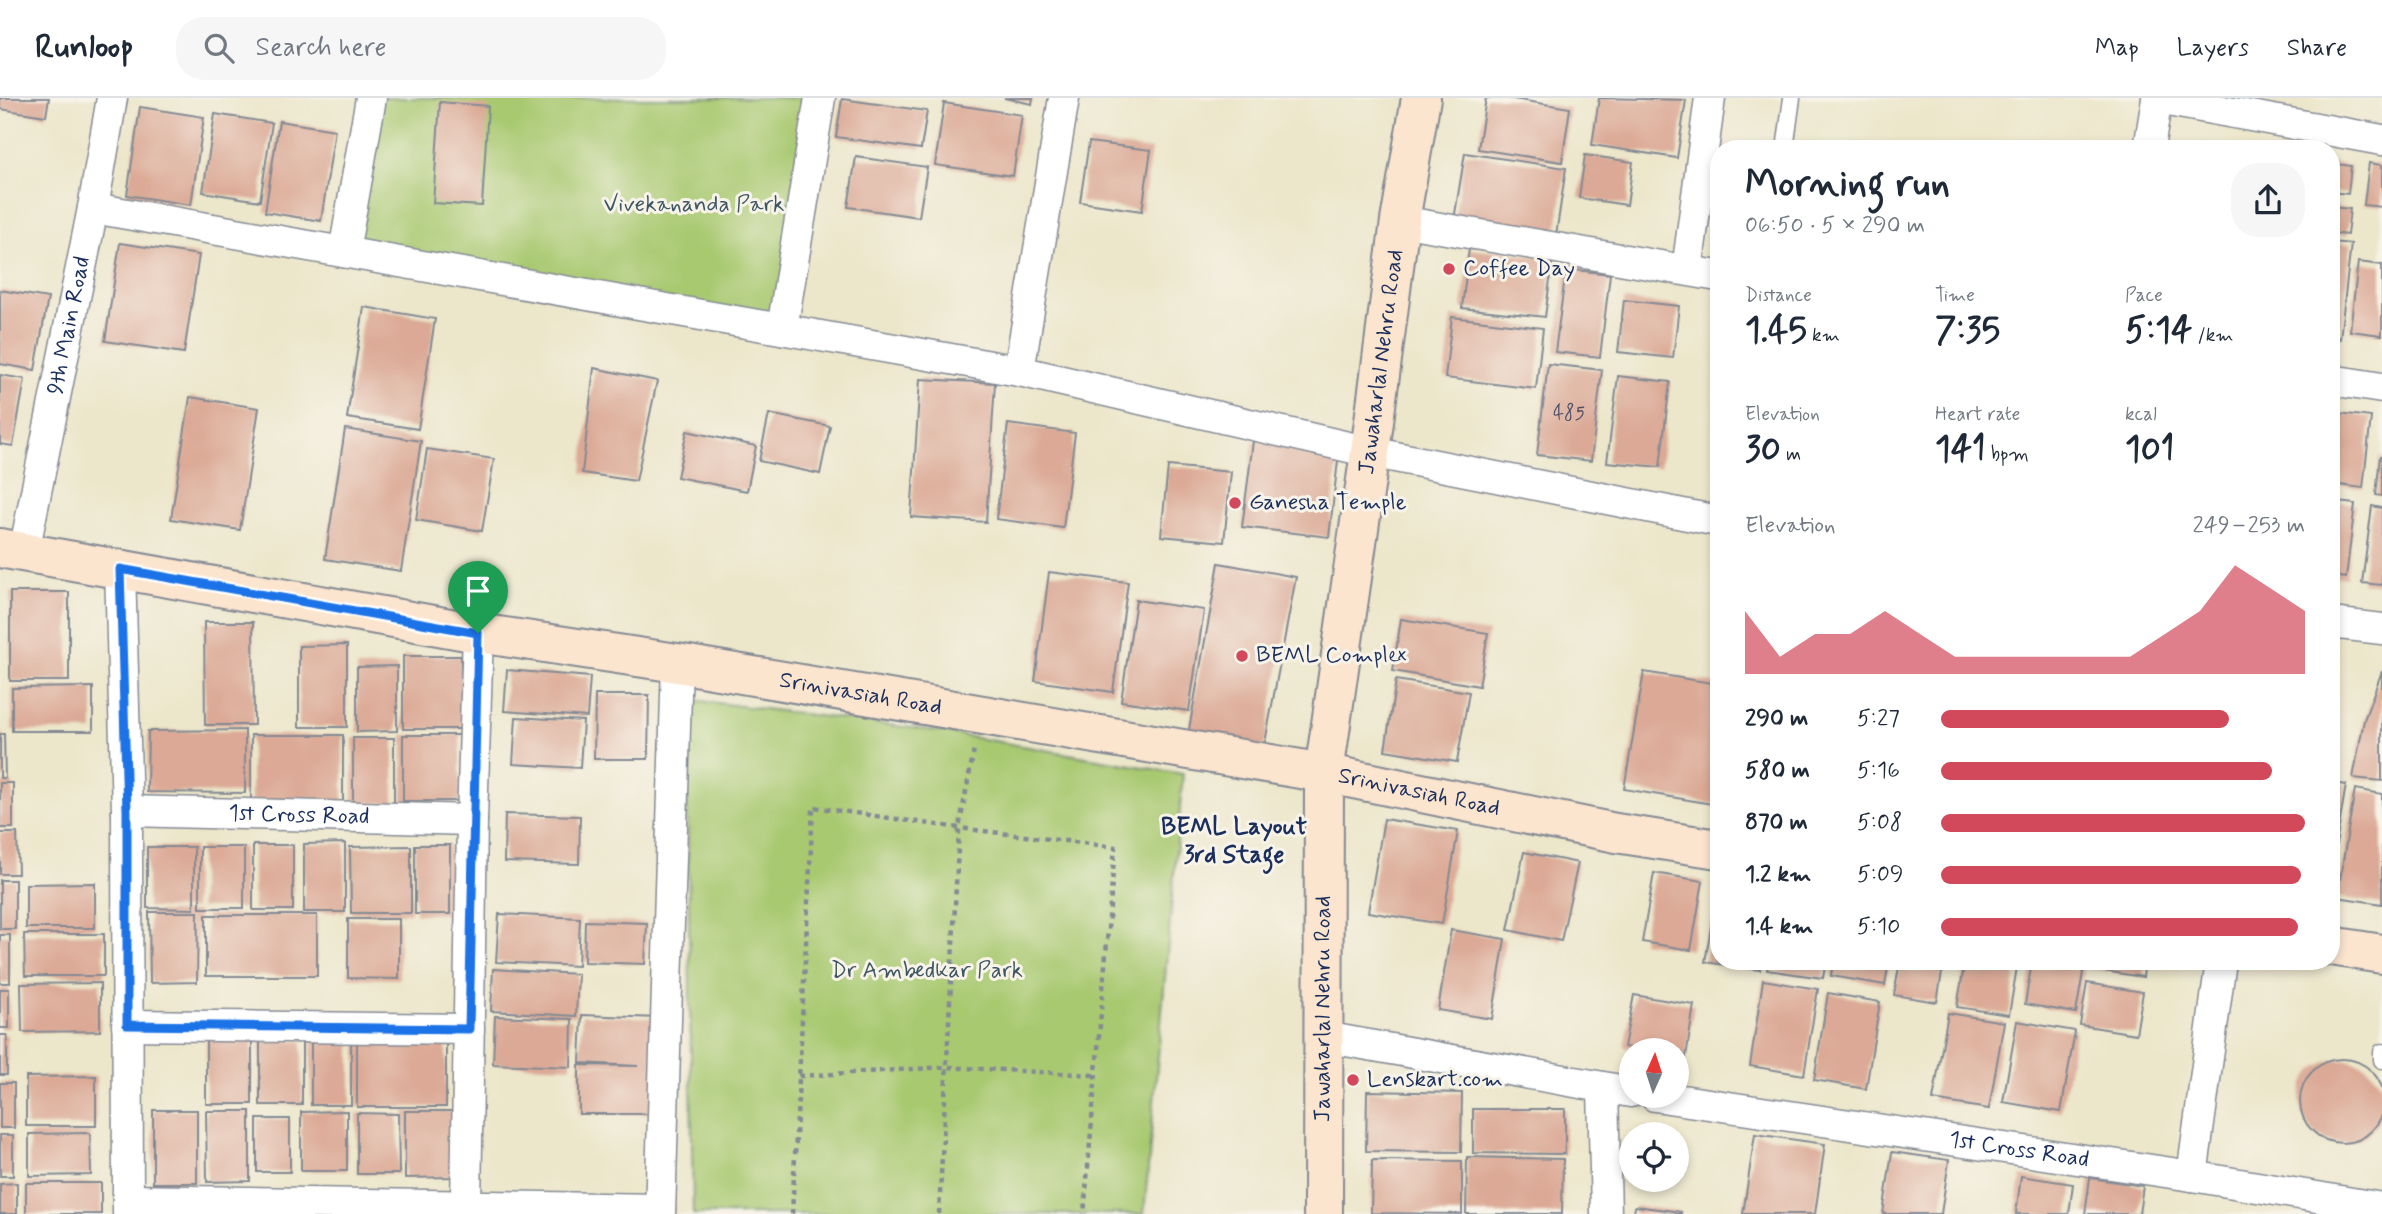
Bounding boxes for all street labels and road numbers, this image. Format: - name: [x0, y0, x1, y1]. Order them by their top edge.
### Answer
- street label: Jawaharlal Nehru Road: [1352, 248, 1411, 476]
- street label: 9th Main Road: [41, 254, 98, 397]
- street label: Srinivasiah Road: [777, 666, 944, 723]
- street label: Srinivasiah Road: [1335, 761, 1503, 824]
- street label: 1st Cross Road: [228, 799, 370, 832]
- street label: Jawaharlal Nehru Road: [1308, 896, 1339, 1122]
- street label: 1st Cross Road: [1947, 1125, 2091, 1175]

